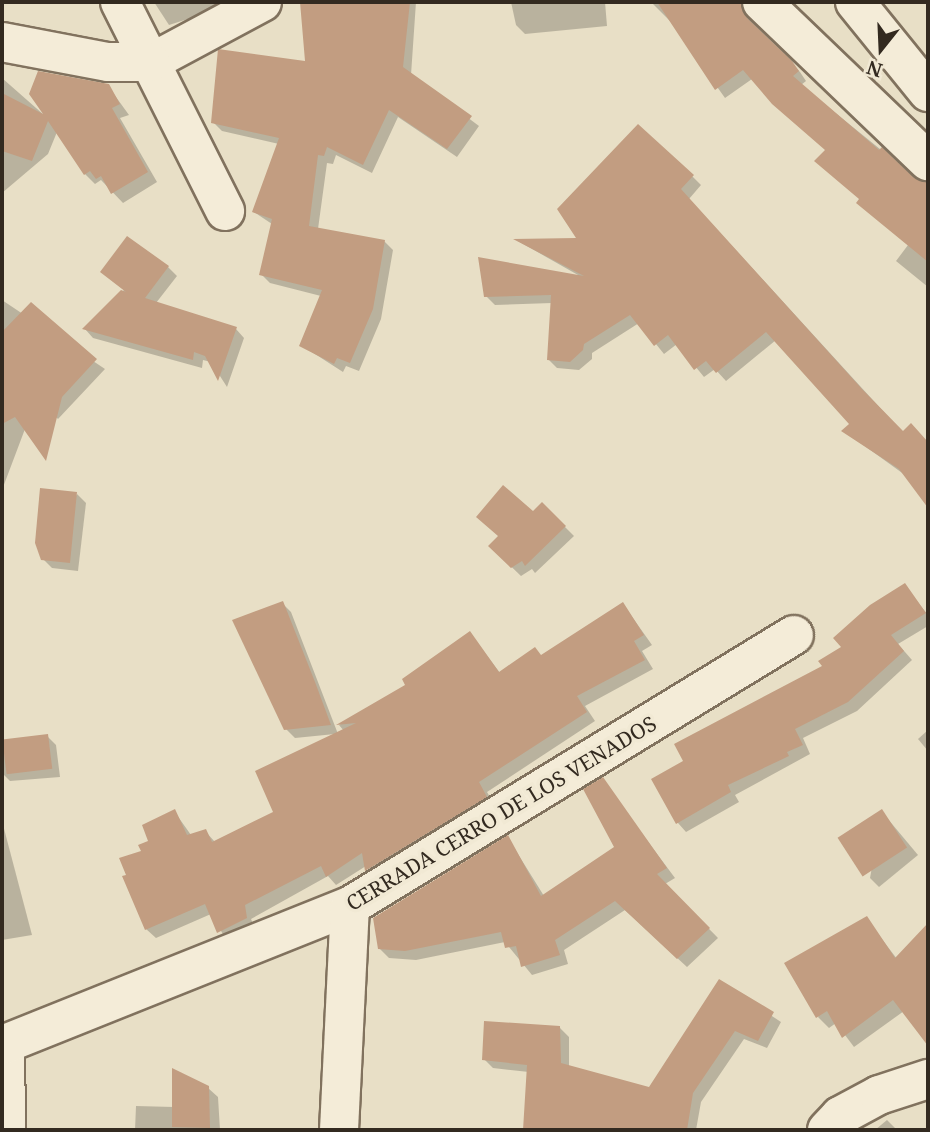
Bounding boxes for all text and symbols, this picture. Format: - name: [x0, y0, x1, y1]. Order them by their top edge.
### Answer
- north arrow: [846, 14, 916, 84]
- text: N: [863, 54, 886, 84]
- street label: CERRADA CERRO DE LOS VENADOS: [341, 710, 661, 916]

